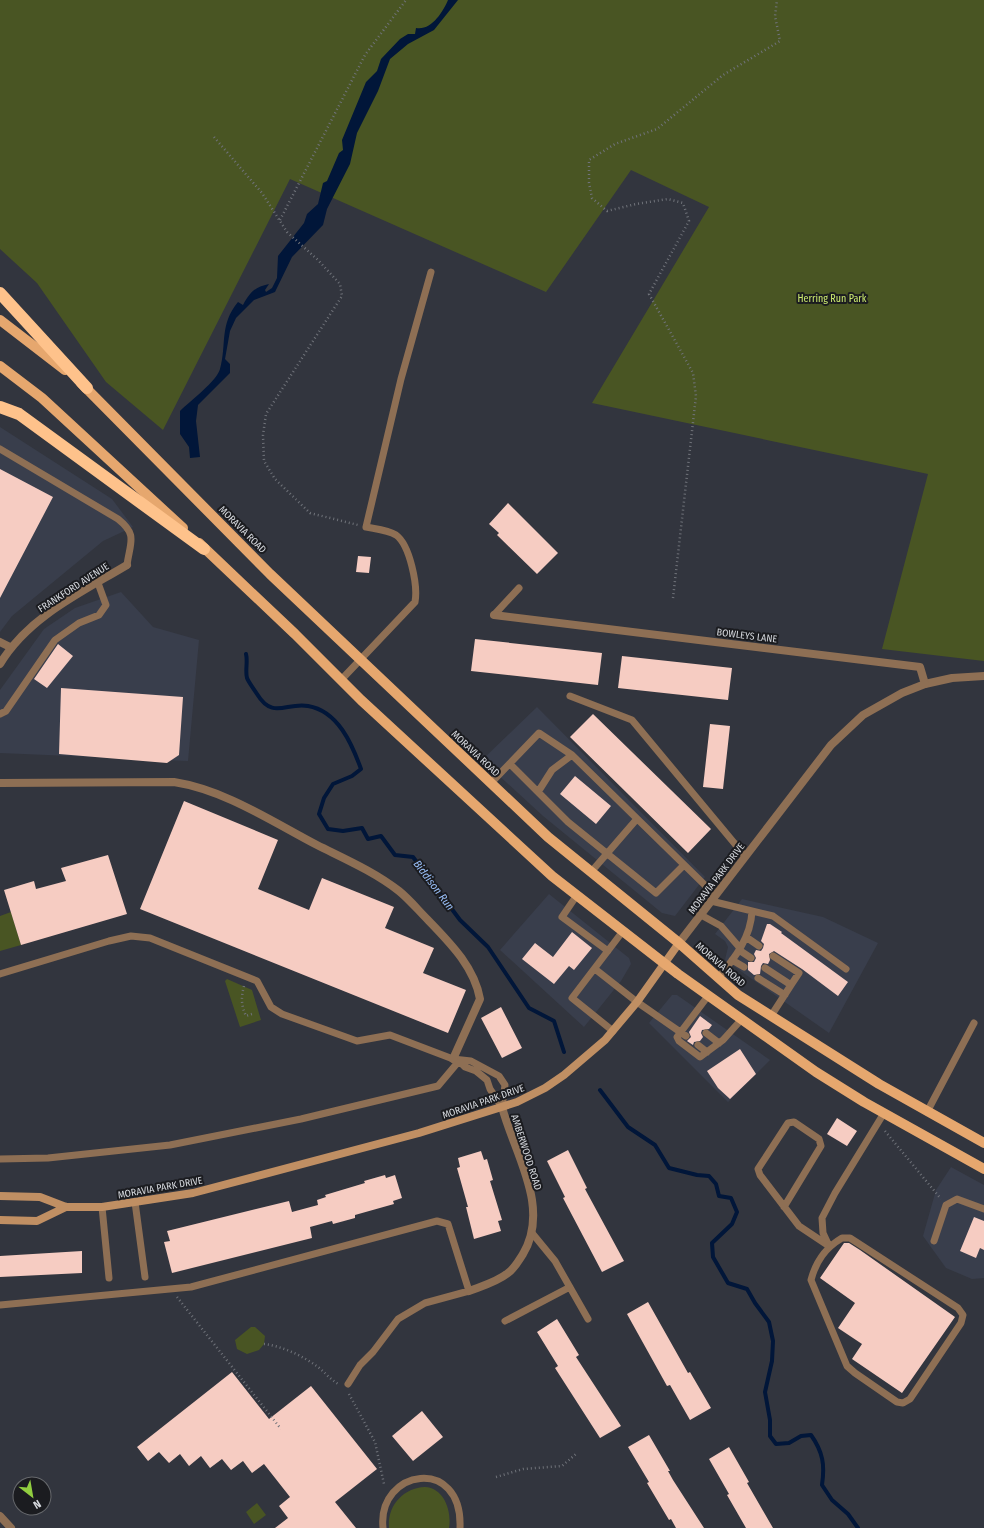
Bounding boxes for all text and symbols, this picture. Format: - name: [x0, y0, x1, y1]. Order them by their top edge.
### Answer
- park label: Herring Run Park: [798, 293, 867, 305]
- street label: MORAVIA ROAD: [216, 504, 269, 556]
- street label: FRANKFORD AVENUE: [36, 560, 111, 615]
- street label: BOWLEYS LANE: [716, 626, 778, 646]
- street label: MORAVIA ROAD: [449, 728, 502, 779]
- street label: MORAVIA PARK DRIVE: [686, 840, 748, 916]
- water label: Biddison Run: [411, 858, 457, 913]
- street label: MORAVIA ROAD: [693, 940, 748, 990]
- street label: MORAVIA PARK DRIVE: [441, 1082, 526, 1122]
- street label: AMBERWOOD ROAD: [508, 1113, 544, 1192]
- street label: MORAVIA PARK DRIVE: [117, 1175, 204, 1201]
- north arrow: [12, 1476, 52, 1516]
- text: N: [31, 1497, 43, 1511]

